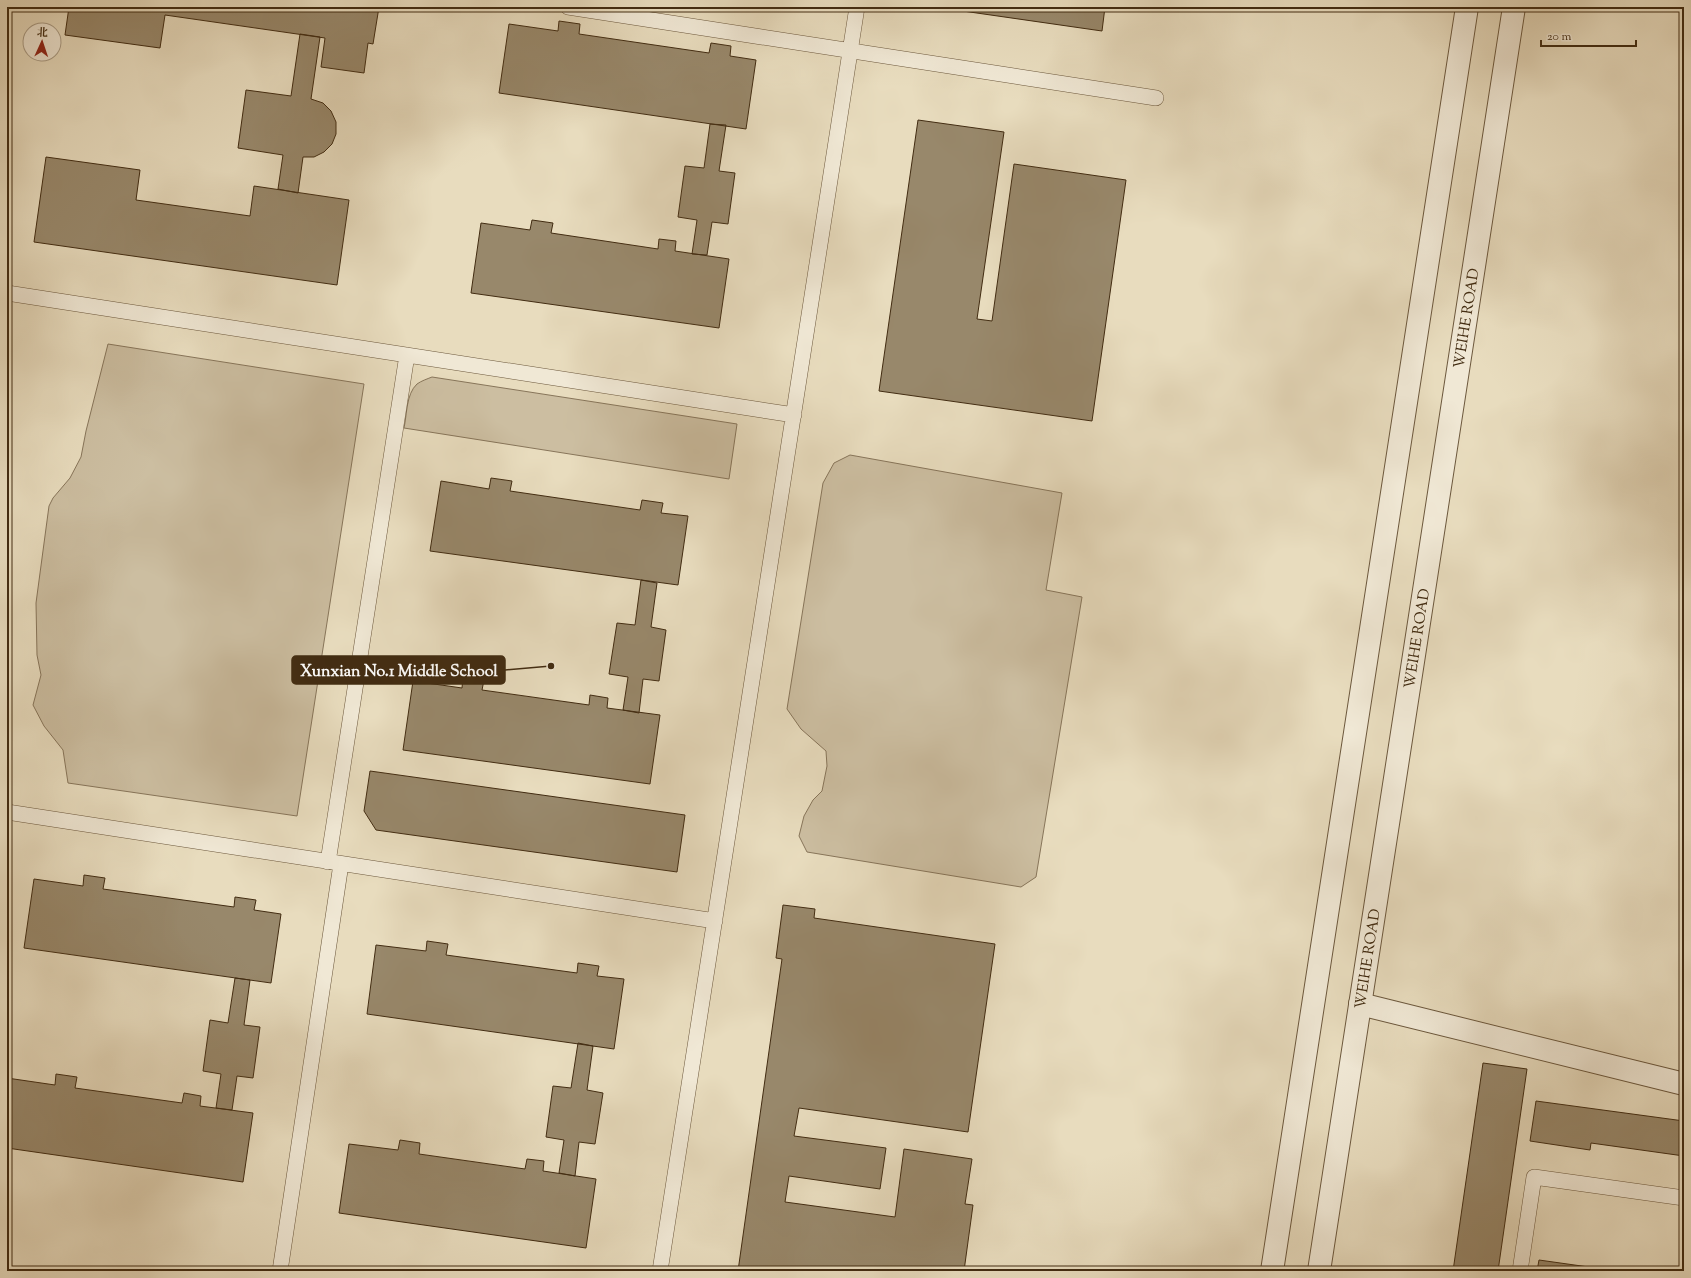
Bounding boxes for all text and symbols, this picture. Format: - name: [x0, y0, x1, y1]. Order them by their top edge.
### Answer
- north arrow: [22, 22, 62, 62]
- scale bar: [1541, 22, 1636, 48]
- text: 北: [37, 25, 48, 41]
- text: 20 m: [1547, 28, 1572, 46]
- street label: WEIHE ROAD: [1449, 267, 1486, 370]
- street label: WEIHE ROAD: [1400, 587, 1436, 690]
- callout: Xunxian No.1 Middle School: [292, 656, 505, 684]
- text: Xunxian No.1 Middle School: [300, 661, 498, 684]
- street label: WEIHE ROAD: [1351, 907, 1387, 1011]

